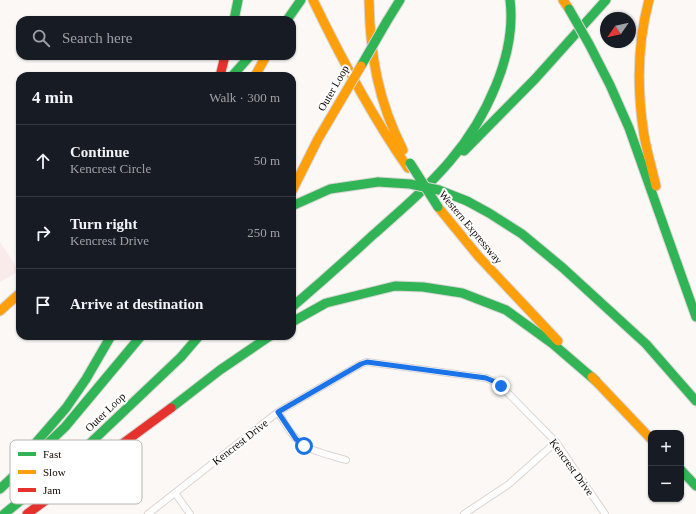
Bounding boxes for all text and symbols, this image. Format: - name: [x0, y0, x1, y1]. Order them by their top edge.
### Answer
- north arrow: [600, 12, 636, 48]
- search box: [16, 16, 296, 60]
- icon: search: [30, 27, 52, 49]
- text: Search here: [62, 30, 132, 46]
- street label: Outer Loop: [315, 62, 351, 113]
- text: 4 min: [32, 88, 73, 107]
- text: Walk · 300 m: [209, 90, 280, 105]
- text: Continue: [70, 144, 129, 160]
- icon: ahead: [32, 150, 54, 172]
- text: 50 m: [254, 153, 280, 168]
- text: Kencrest Circle: [70, 161, 151, 176]
- street label: Western Expressway: [437, 188, 505, 266]
- text: Turn right: [70, 216, 137, 232]
- icon: right: [32, 222, 54, 244]
- text: 250 m: [247, 225, 280, 240]
- text: Kencrest Drive: [70, 233, 149, 248]
- icon: arrive: [32, 294, 54, 316]
- text: Arrive at destination: [70, 296, 203, 312]
- route end: [492, 377, 510, 395]
- street label: Outer Loop: [82, 390, 128, 434]
- street label: Kencrest Drive: [210, 417, 270, 467]
- map controls: [648, 430, 684, 502]
- button: +: [648, 430, 684, 466]
- street label: Kencrest Drive: [547, 436, 597, 498]
- route start: [295, 437, 313, 455]
- legend: [10, 440, 142, 504]
- text: Fast: [43, 448, 61, 460]
- text: Slow: [43, 466, 66, 478]
- button: −: [648, 466, 684, 502]
- text: Jam: [43, 484, 61, 496]

